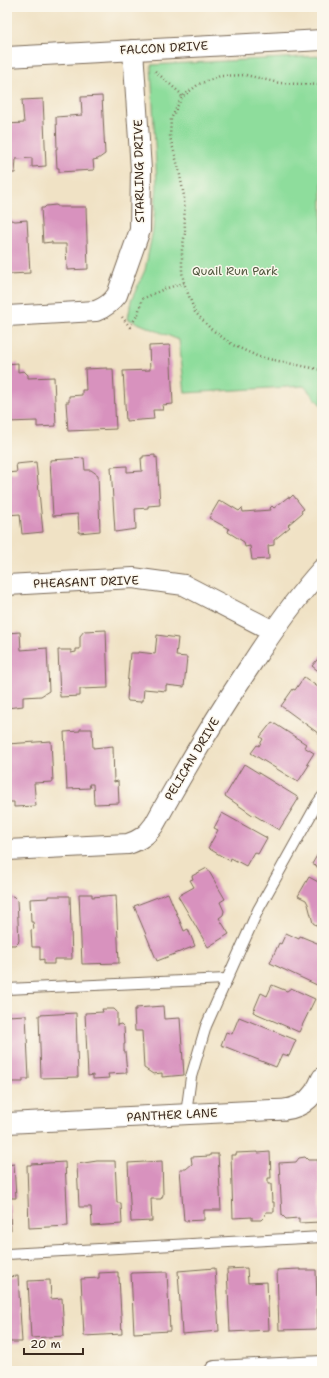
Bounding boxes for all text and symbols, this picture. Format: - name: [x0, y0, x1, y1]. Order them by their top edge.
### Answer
- street label: FALCON DRIVE: [119, 38, 209, 58]
- street label: STARLING DRIVE: [130, 119, 148, 223]
- park label: Quail Run Park: [192, 263, 278, 279]
- street label: PHEASANT DRIVE: [33, 572, 139, 592]
- street label: PELICAN DRIVE: [161, 714, 223, 804]
- street label: PANTHER LANE: [126, 1105, 218, 1125]
- scale bar: [24, 1330, 83, 1356]
- text: 20 m: [30, 1336, 61, 1352]

